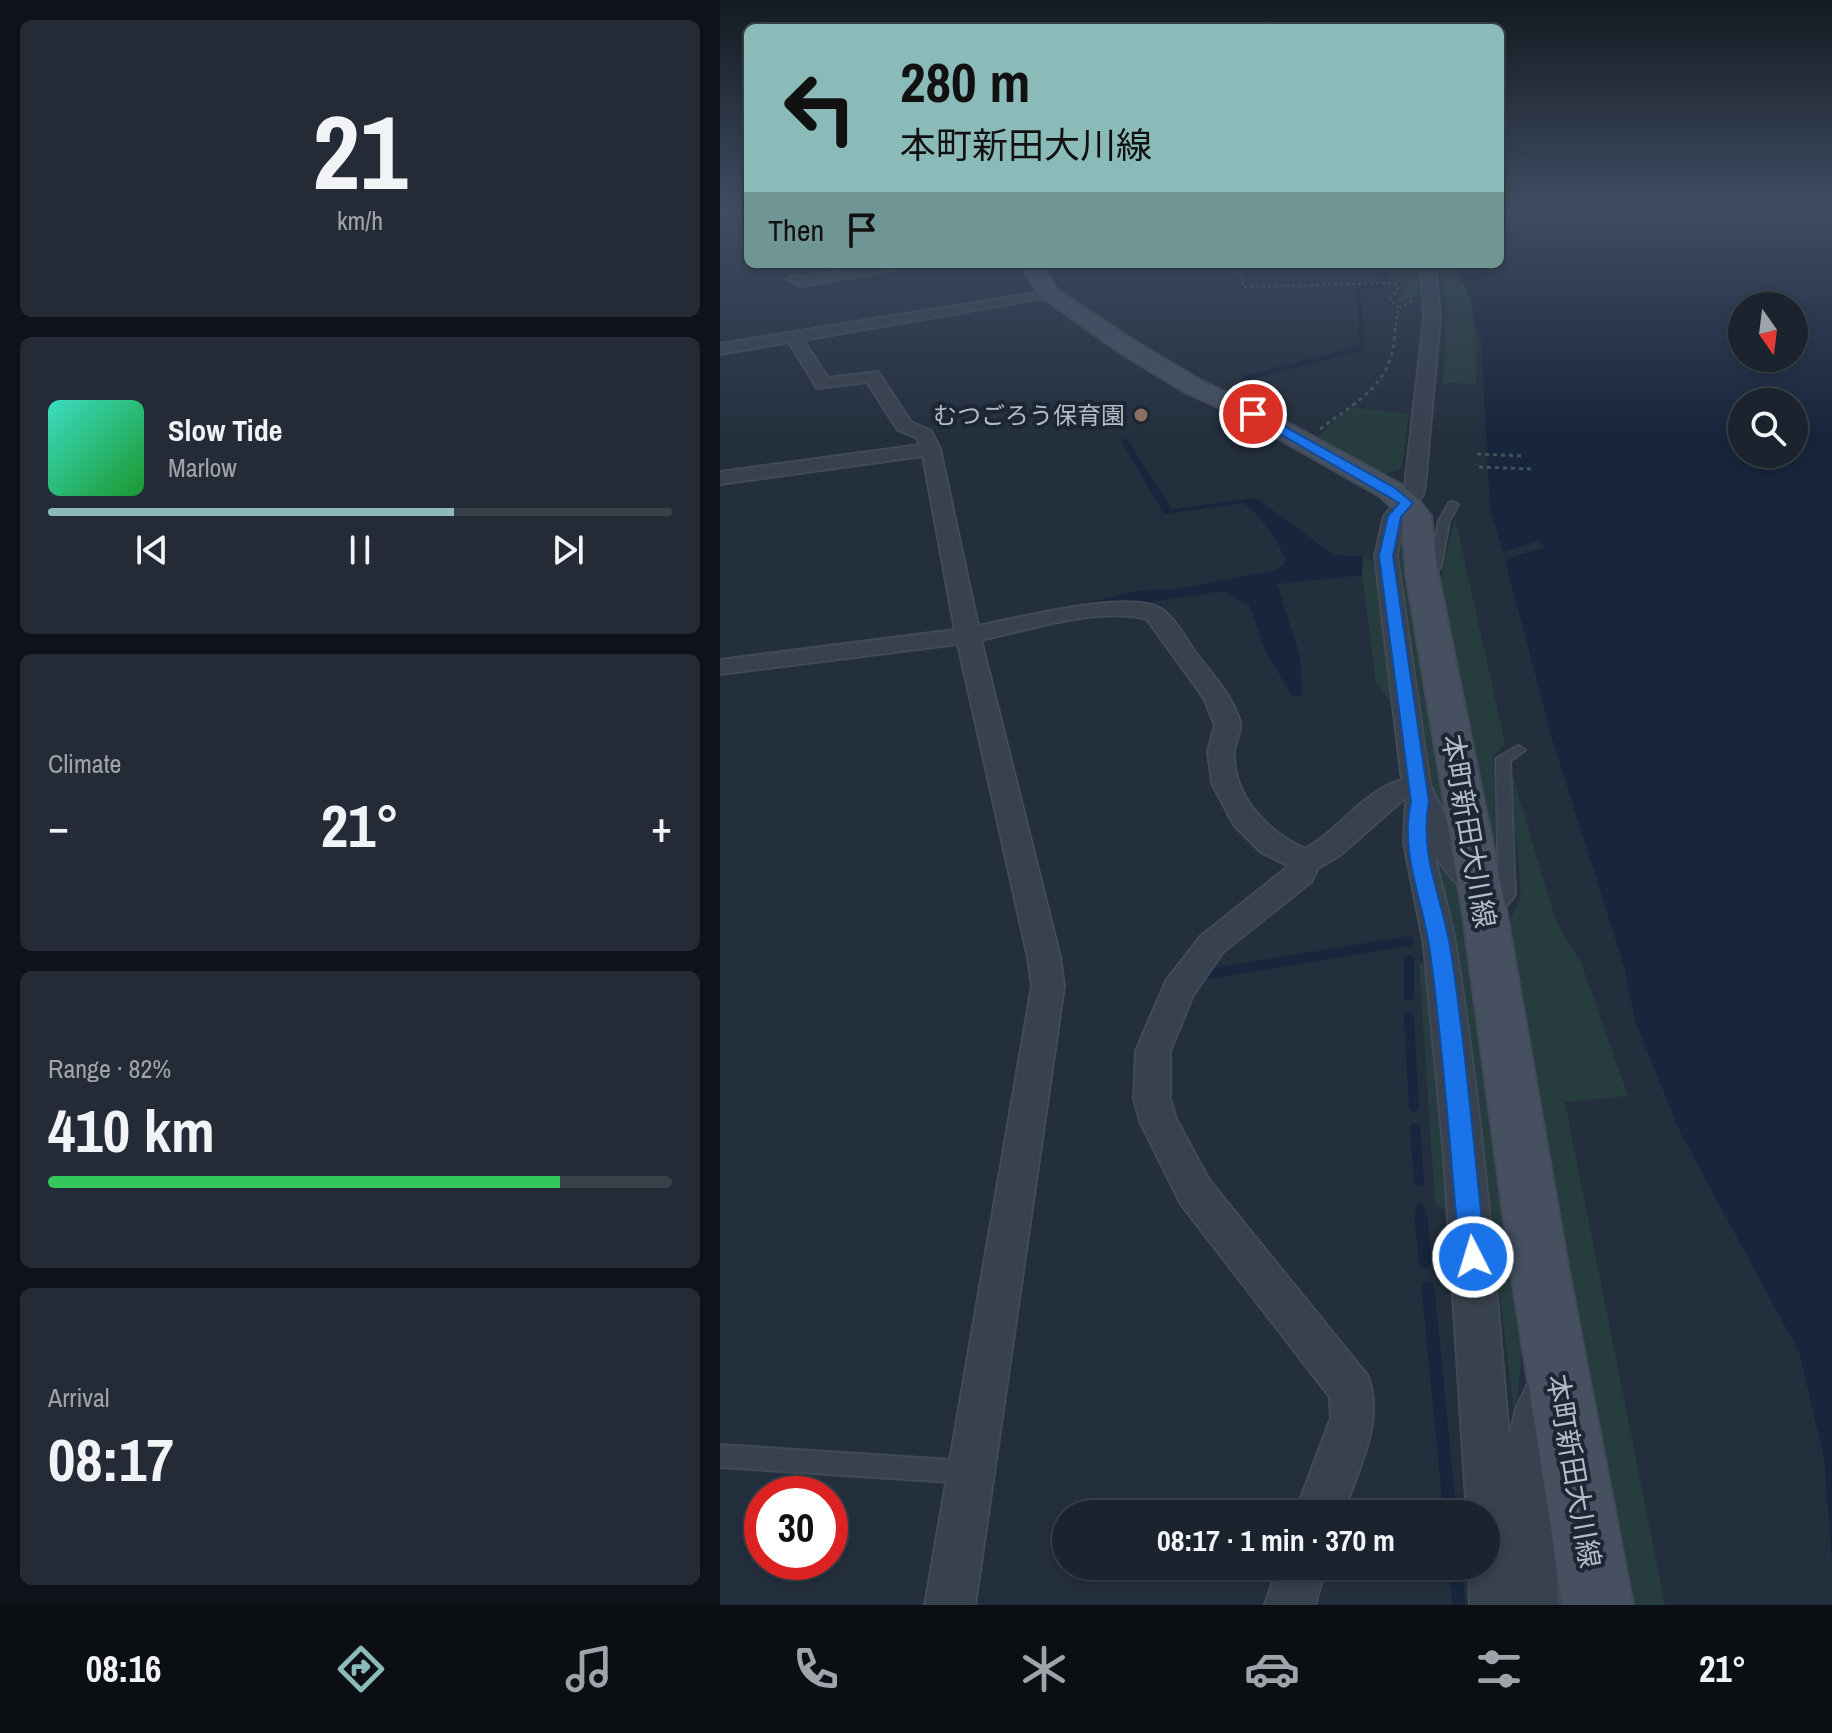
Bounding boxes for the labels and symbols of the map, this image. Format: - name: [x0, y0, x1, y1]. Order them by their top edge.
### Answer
- north arrow: [1728, 292, 1808, 372]
- pin: [1219, 380, 1287, 448]
- place label: むつごろう保育園: [933, 399, 1125, 431]
- marker: むつごろう保育園: [1132, 406, 1150, 424]
- street label: 本町新田大川線: [1433, 731, 1505, 931]
- position arrow: [1431, 1215, 1515, 1299]
- street label: 本町新田大川線: [1538, 1371, 1610, 1571]
- speed limit sign: 30: [744, 1476, 848, 1580]

